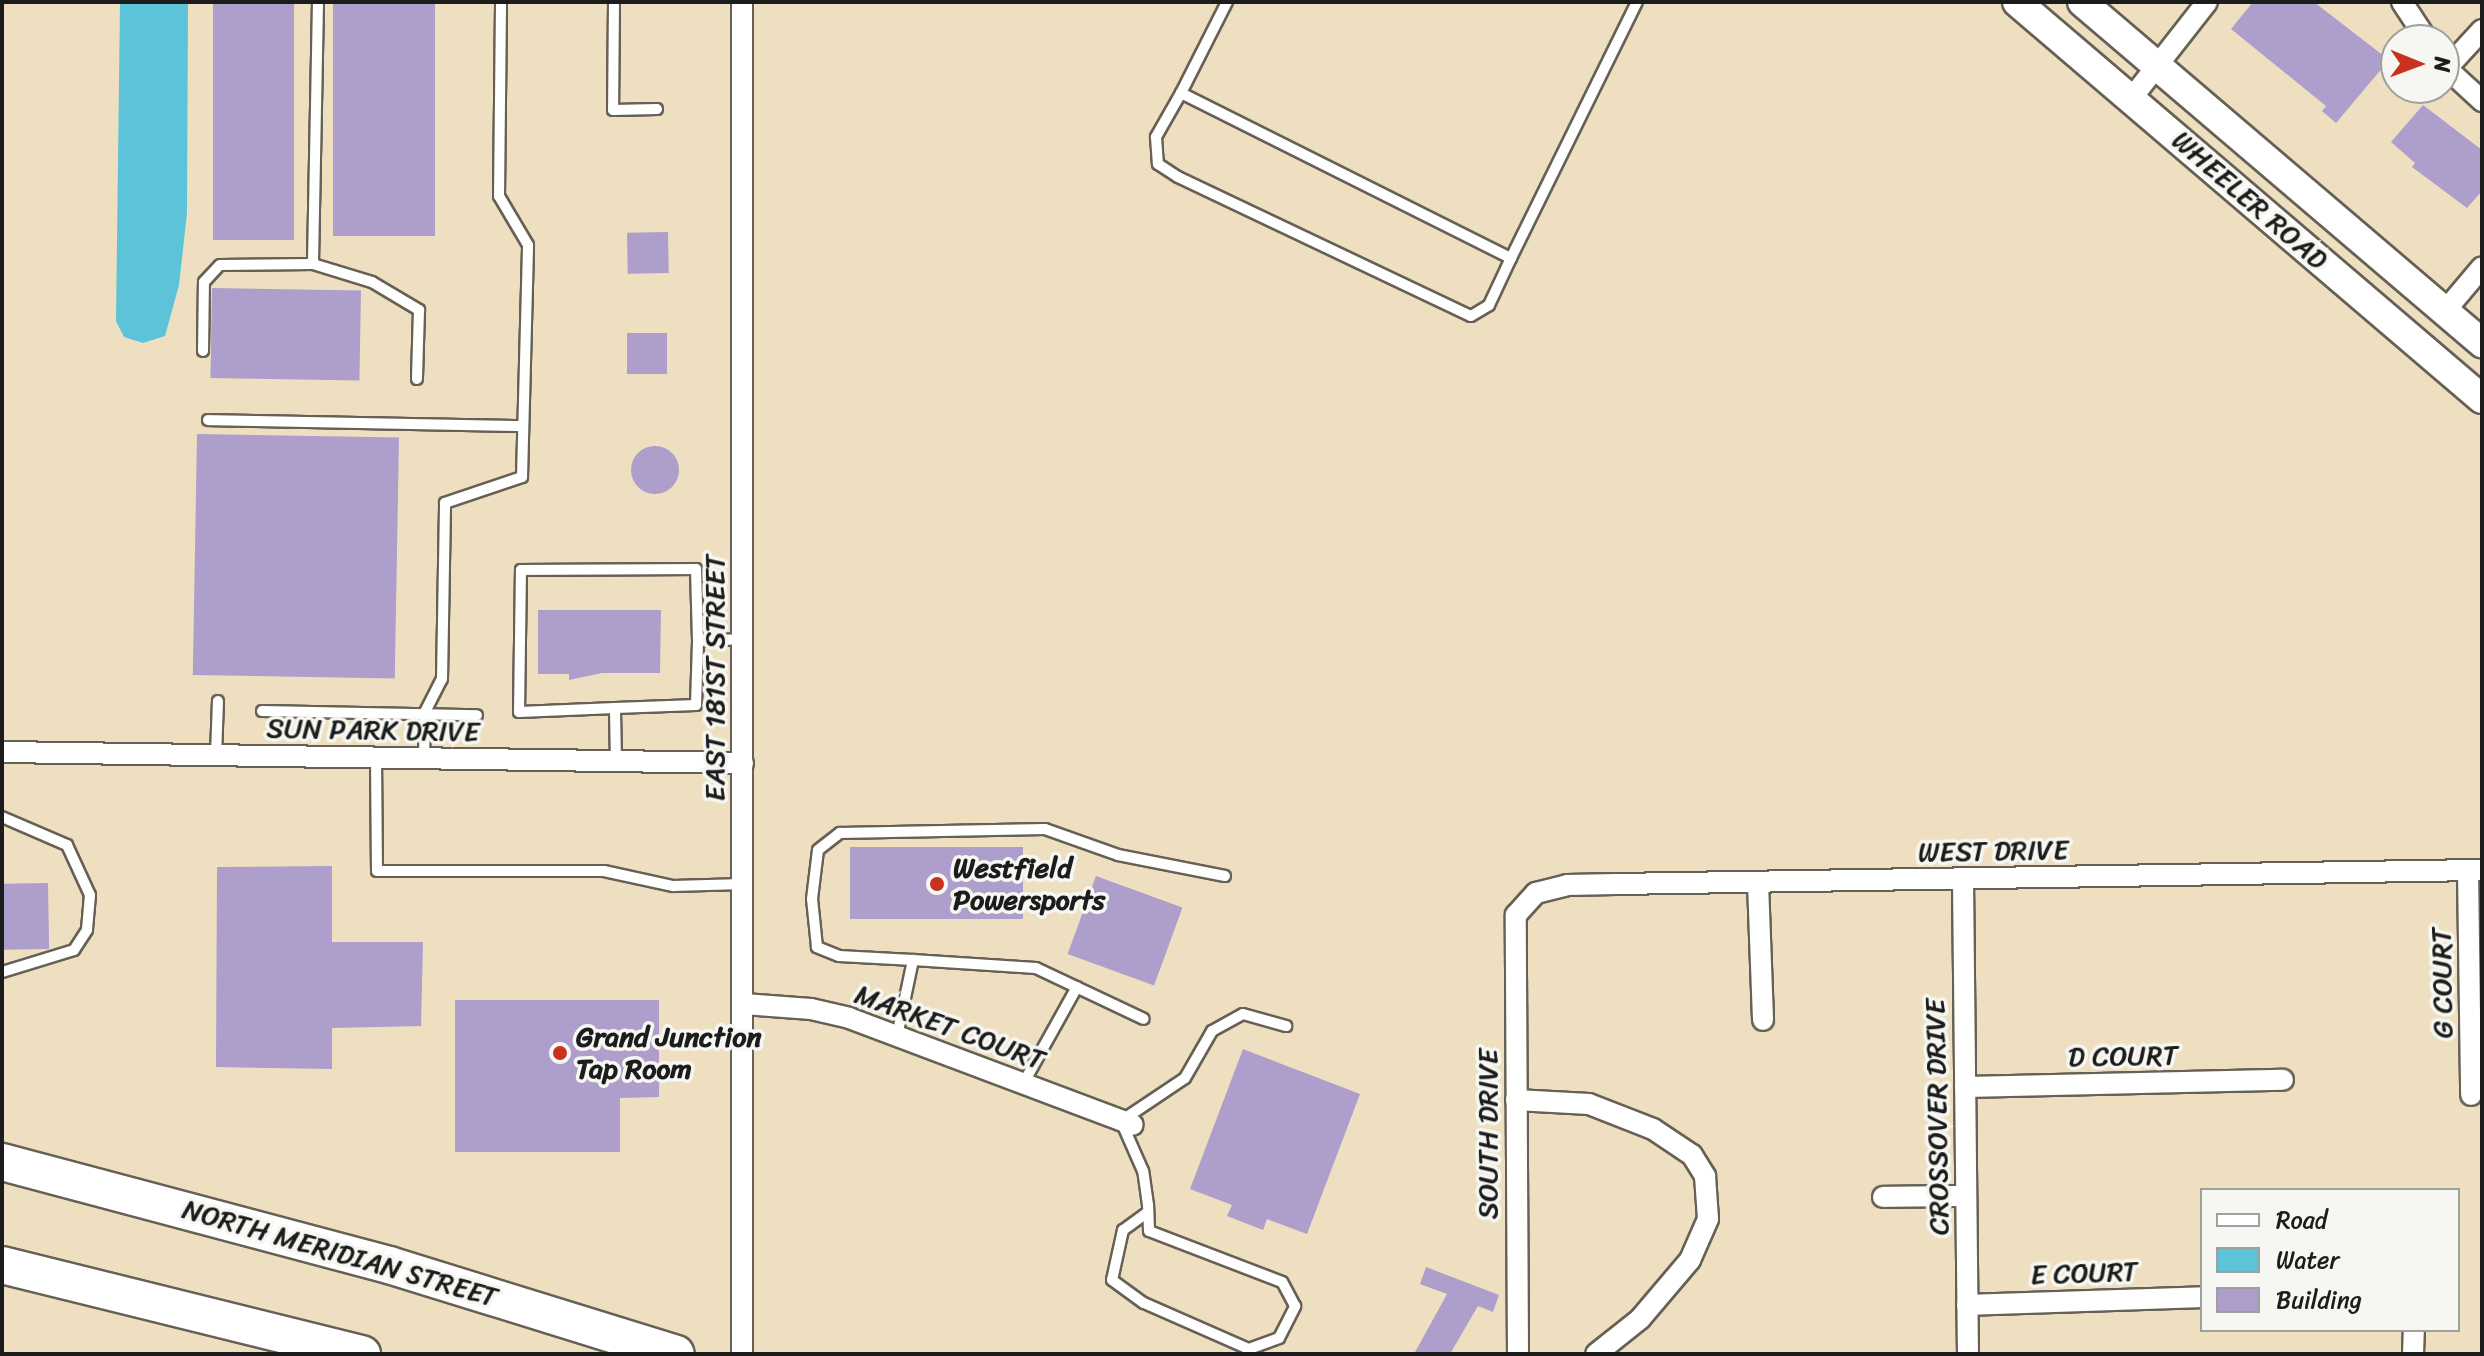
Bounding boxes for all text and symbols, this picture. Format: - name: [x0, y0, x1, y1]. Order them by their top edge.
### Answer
- north arrow: [2380, 24, 2460, 104]
- text: N: [2423, 56, 2462, 72]
- street label: WHEELER ROAD: [2165, 123, 2335, 277]
- street label: EAST 181ST STREET: [698, 553, 732, 803]
- street label: SUN PARK DRIVE: [266, 711, 480, 749]
- street label: WEST DRIVE: [1916, 833, 2070, 869]
- place label: Westfield Powersports: [953, 851, 1105, 917]
- marker: Westfield Powersports: [928, 875, 946, 893]
- street label: G COURT: [2424, 928, 2460, 1038]
- street label: MARKET COURT: [851, 977, 1049, 1077]
- street label: CROSSOVER DRIVE: [1918, 999, 1956, 1235]
- place label: Grand Junction Tap Room: [576, 1020, 761, 1086]
- street label: D COURT: [2068, 1038, 2178, 1074]
- marker: Grand Junction Tap Room: [551, 1044, 569, 1062]
- street label: SOUTH DRIVE: [1471, 1047, 1505, 1221]
- legend: [2200, 1188, 2460, 1332]
- street label: NORTH MERIDIAN STREET: [179, 1192, 501, 1314]
- text: Road: [2276, 1199, 2327, 1241]
- text: Water: [2276, 1239, 2339, 1281]
- street label: E COURT: [2030, 1254, 2138, 1292]
- text: Building: [2276, 1279, 2362, 1321]

